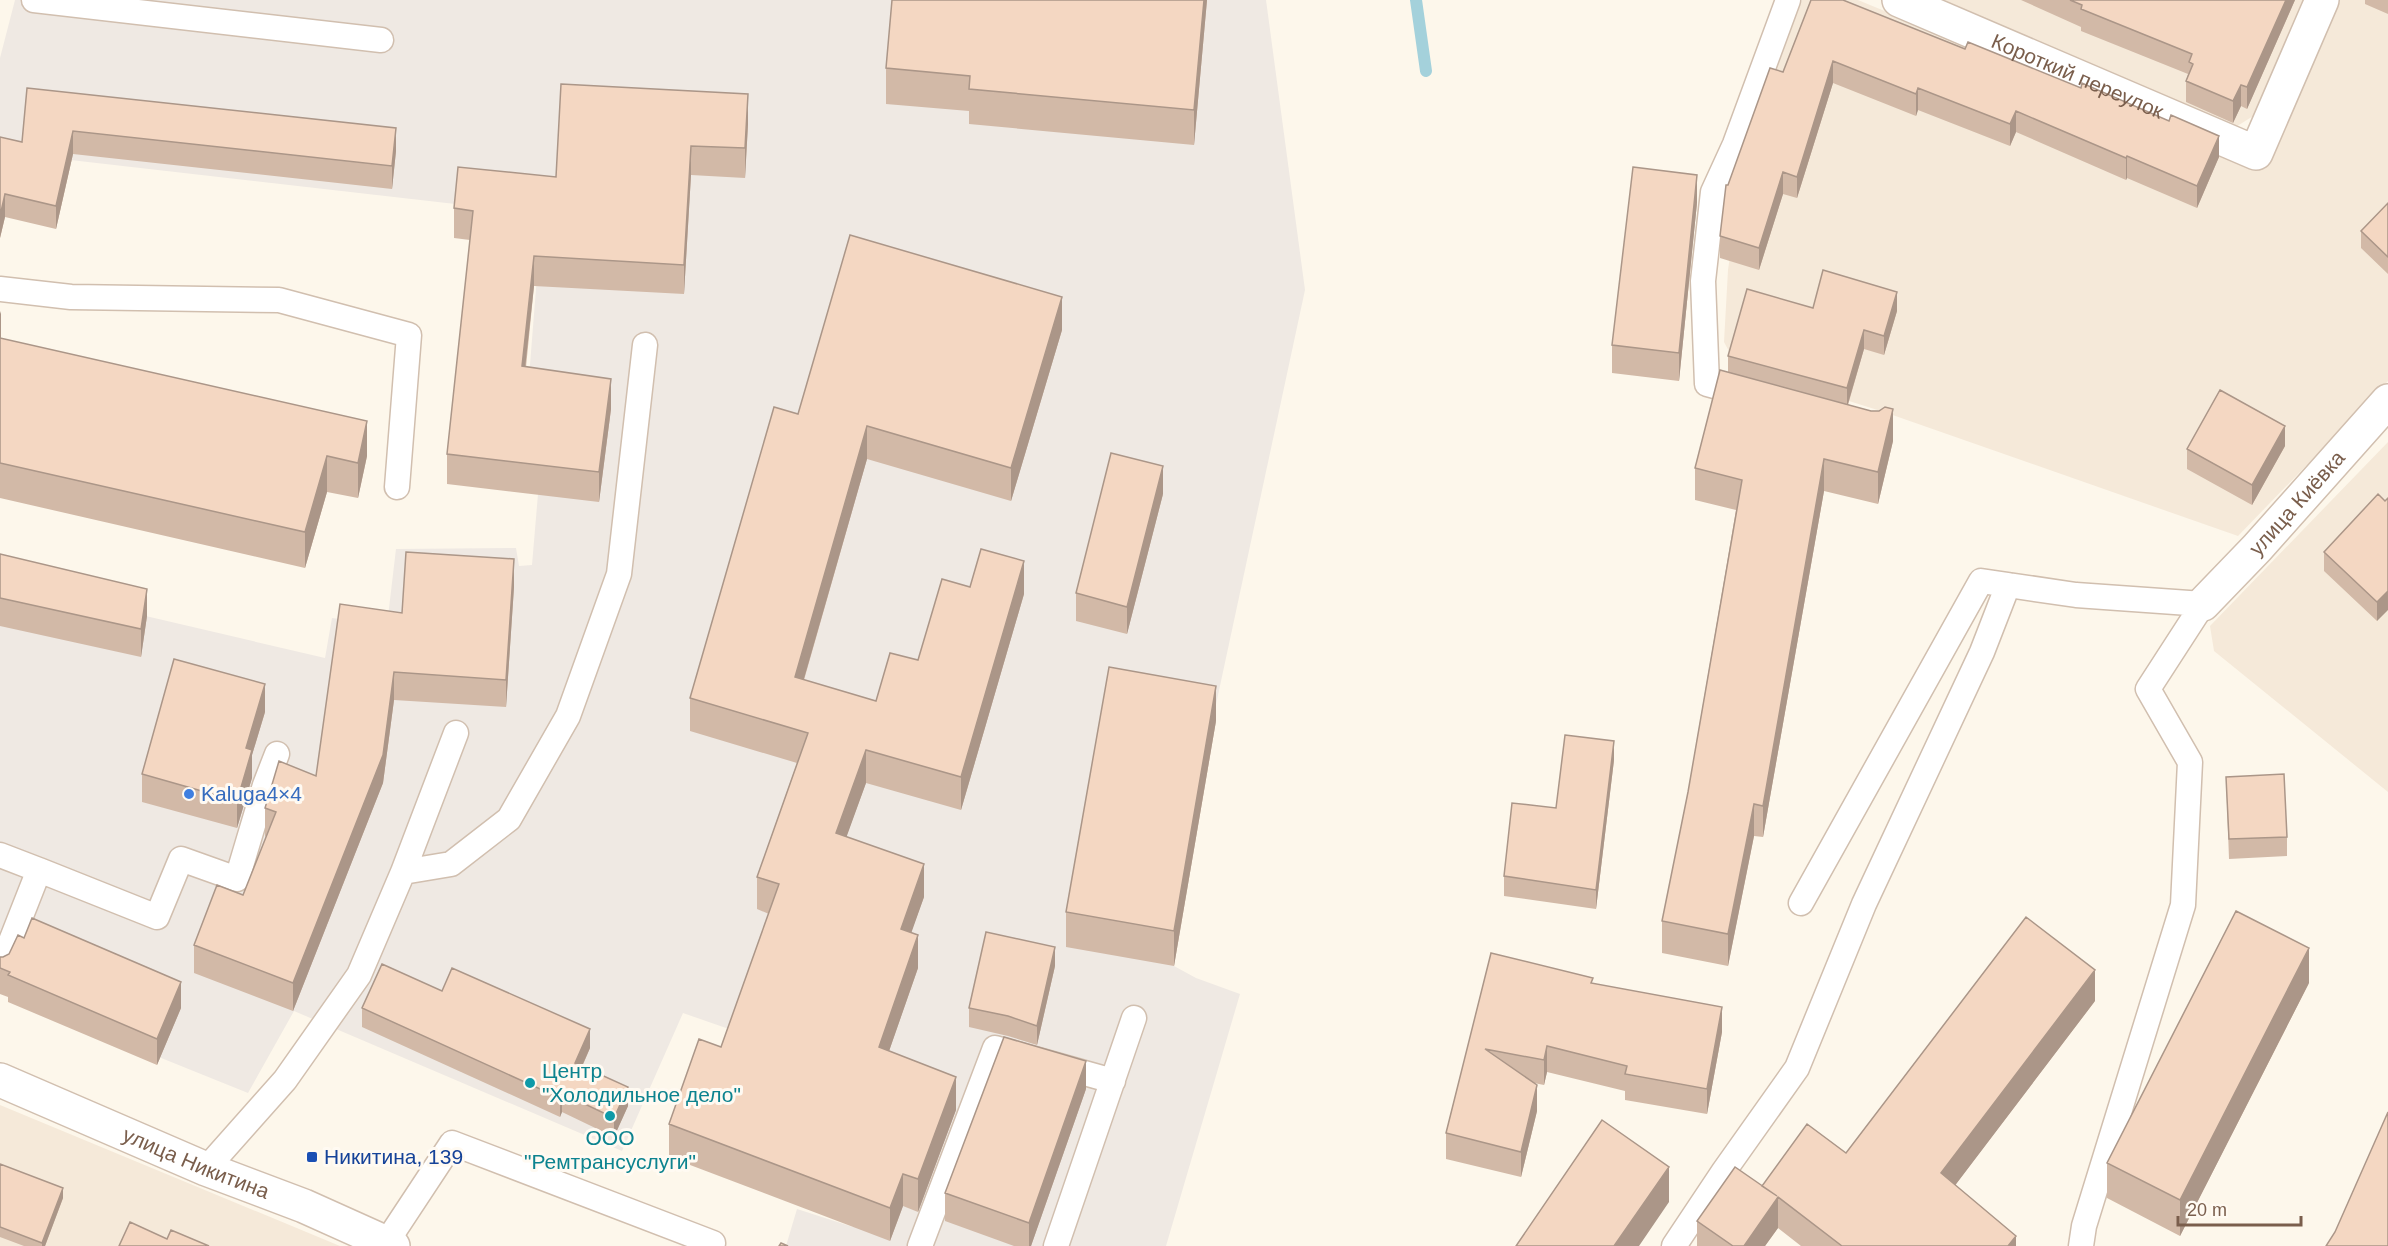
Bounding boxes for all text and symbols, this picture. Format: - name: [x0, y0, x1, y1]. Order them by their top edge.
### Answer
- street label: Короткий переулок: [1988, 29, 2168, 123]
- street label: улица Киёвка: [2244, 446, 2349, 560]
- place label: Kaluga4×4: [201, 782, 302, 805]
- marker: Kaluga4×4: [182, 787, 196, 801]
- place label: Центр "Холодильное дело": [542, 1059, 741, 1106]
- marker: Центр "Холодильное дело": [523, 1076, 537, 1090]
- marker: ООО "Ремтрансуслуги": [603, 1109, 617, 1123]
- street label: улица Никитина: [120, 1123, 273, 1203]
- place label: ООО "Ремтрансуслуги": [524, 1126, 696, 1173]
- place label: Никитина, 139: [324, 1145, 463, 1168]
- marker: Никитина, 139: [305, 1150, 319, 1164]
- scale bar: [2178, 1189, 2301, 1227]
- text: 20 m: [2187, 1200, 2227, 1220]

